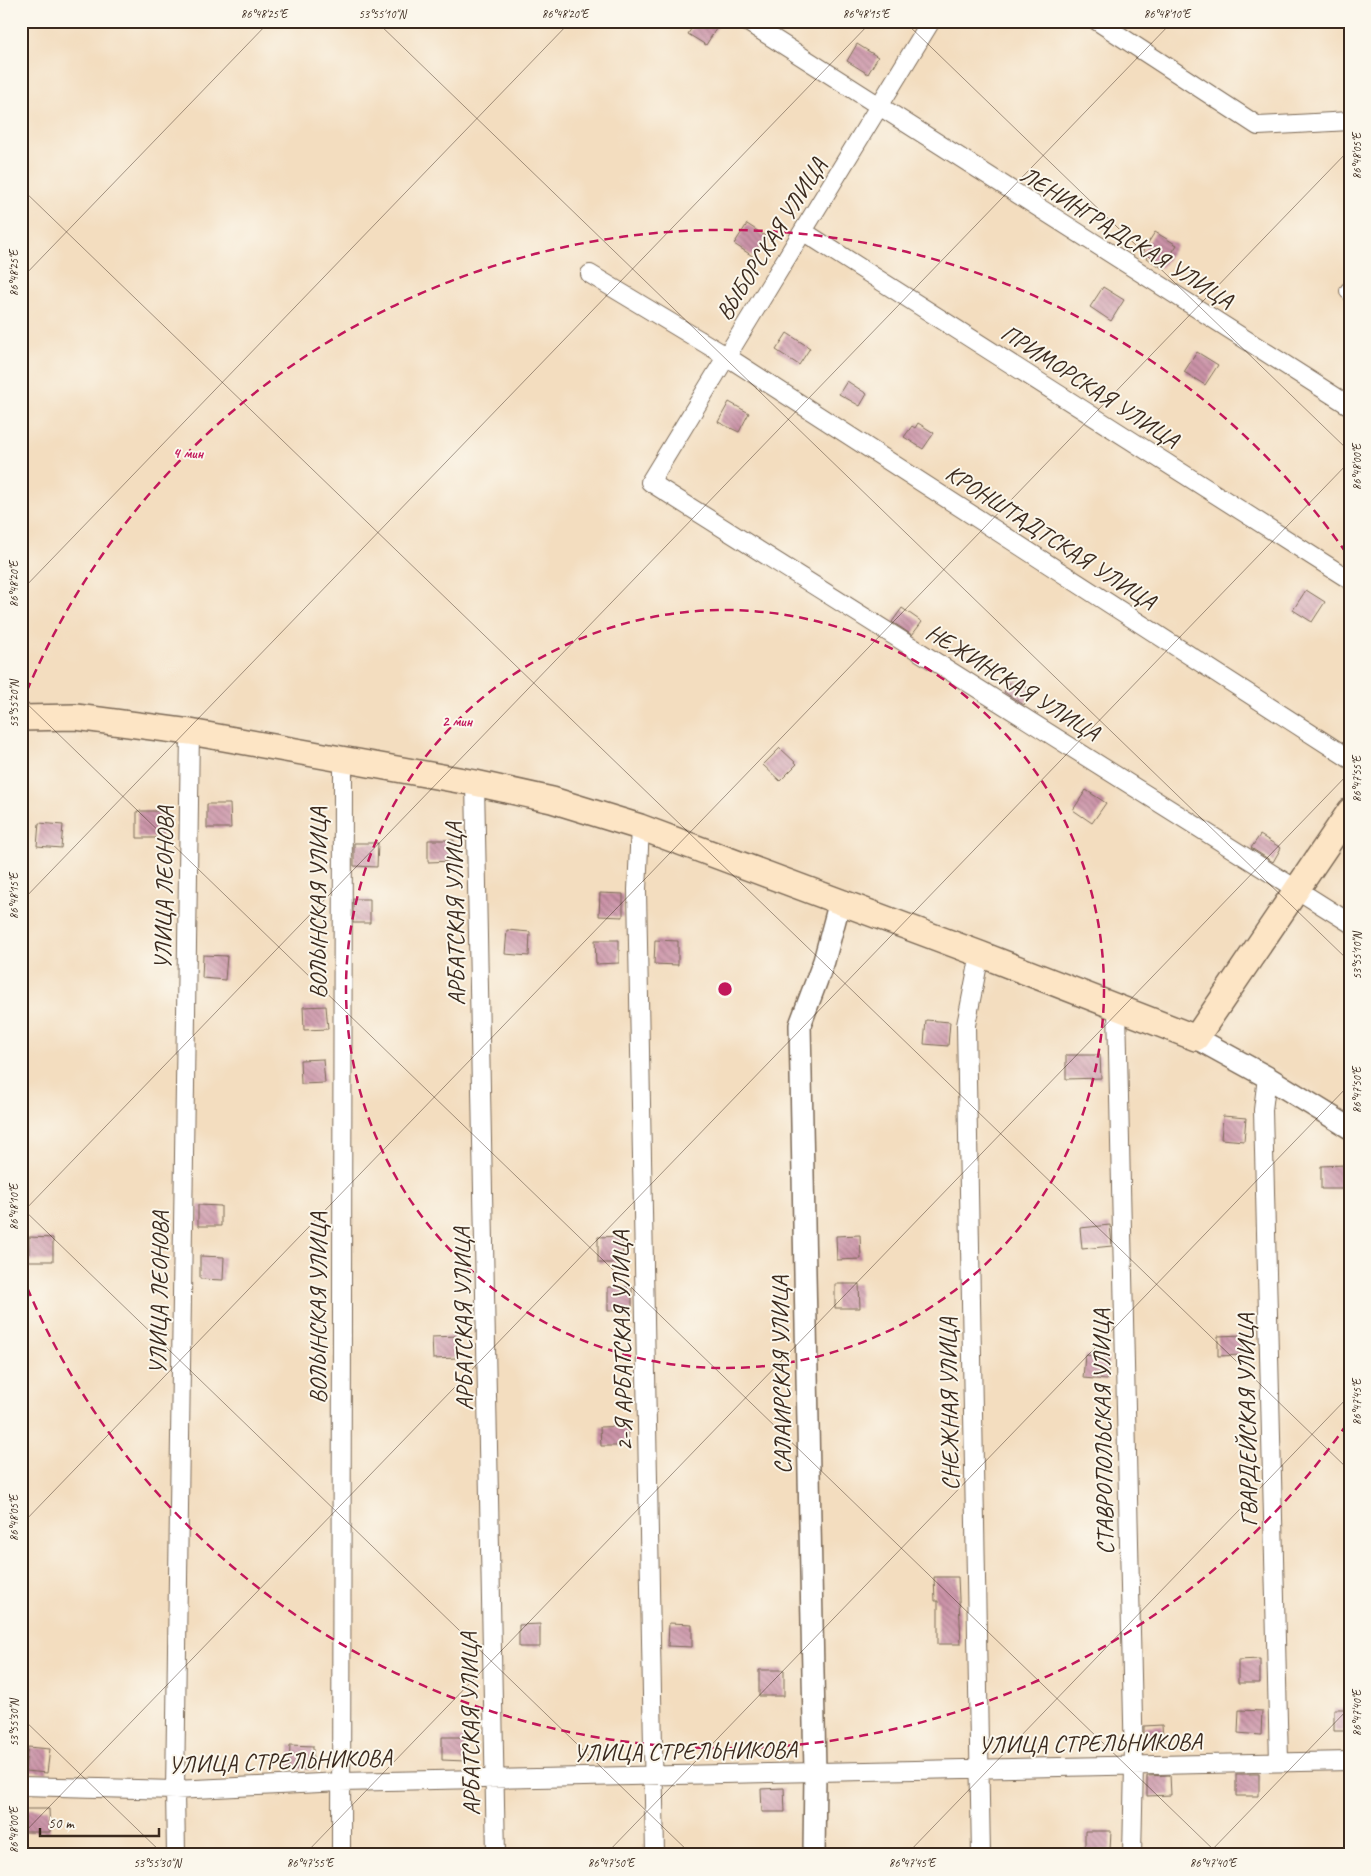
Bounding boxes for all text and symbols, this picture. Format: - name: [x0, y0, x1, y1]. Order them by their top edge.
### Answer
- text: 86°48'25"E: [241, 6, 289, 22]
- text: 53°55'10"N: [358, 6, 407, 22]
- text: 86°48'20"E: [542, 6, 590, 22]
- text: 86°48'15"E: [843, 6, 891, 22]
- text: 86°48'10"E: [1144, 6, 1192, 22]
- text: 86°48'05"E: [1349, 131, 1365, 179]
- street label: ВЫБОРСКАЯ УЛИЦА: [709, 151, 833, 326]
- street label: ЛЕНИНГРАДСКАЯ УЛИЦА: [1015, 159, 1240, 315]
- text: 86°48'25"E: [6, 248, 22, 296]
- street label: ПРИМОРСКАЯ УЛИЦА: [995, 317, 1185, 455]
- text: 86°48'00"E: [1349, 442, 1365, 490]
- text: 4 мин: [173, 444, 205, 463]
- street label: КРОНШТАДТСКАЯ УЛИЦА: [940, 458, 1163, 617]
- text: 86°48'20"E: [6, 559, 22, 607]
- street label: НЕЖИНСКАЯ УЛИЦА: [921, 617, 1106, 748]
- text: 53°55'20"N: [6, 679, 22, 728]
- text: 2 мин: [442, 712, 474, 731]
- text: 86°47'55"E: [1349, 754, 1365, 802]
- street label: УЛИЦА ЛЕОНОВА: [148, 805, 180, 970]
- street label: ВОЛЫНСКАЯ УЛИЦА: [303, 806, 333, 999]
- street label: АРБАТСКАЯ УЛИЦА: [438, 821, 472, 1006]
- text: 86°48'15"E: [6, 871, 22, 919]
- text: 53°55'10"N: [1349, 931, 1365, 980]
- centre of rings: [716, 980, 734, 998]
- text: 86°47'50"E: [1349, 1065, 1365, 1113]
- text: 86°48'10"E: [6, 1182, 22, 1230]
- street label: УЛИЦА ЛЕОНОВА: [143, 1210, 175, 1375]
- street label: ВОЛЫНСКАЯ УЛИЦА: [303, 1211, 333, 1404]
- street label: АРБАТСКАЯ УЛИЦА: [446, 1226, 480, 1411]
- street label: 2-Я АРБАТСКАЯ УЛИЦА: [605, 1229, 639, 1452]
- street label: САЛАИРСКАЯ УЛИЦА: [764, 1275, 798, 1474]
- street label: СТАВРОПОЛЬСКАЯ УЛИЦА: [1086, 1308, 1120, 1555]
- street label: ГВАРДЕЙСКАЯ УЛИЦА: [1230, 1312, 1264, 1527]
- street label: СНЕЖНАЯ УЛИЦА: [932, 1316, 966, 1491]
- text: 86°47'45"E: [1349, 1377, 1365, 1425]
- text: 86°48'05"E: [6, 1493, 22, 1541]
- street label: АРБАТСКАЯ УЛИЦА: [453, 1631, 487, 1816]
- text: 86°47'40"E: [1349, 1688, 1365, 1736]
- text: 53°55'30"N: [6, 1698, 22, 1747]
- street label: УЛИЦА СТРЕЛЬНИКОВА: [978, 1726, 1203, 1760]
- street label: УЛИЦА СТРЕЛЬНИКОВА: [573, 1734, 798, 1768]
- street label: УЛИЦА СТРЕЛЬНИКОВА: [168, 1742, 393, 1780]
- text: 86°48'00"E: [6, 1805, 22, 1853]
- scale bar: [40, 1806, 159, 1838]
- text: 50 m: [48, 1814, 75, 1833]
- text: 53°55'30"N: [133, 1855, 182, 1871]
- text: 86°47'55"E: [287, 1855, 335, 1871]
- text: 86°47'50"E: [588, 1855, 636, 1871]
- text: 86°47'45"E: [889, 1855, 937, 1871]
- text: 86°47'40"E: [1190, 1855, 1238, 1871]

